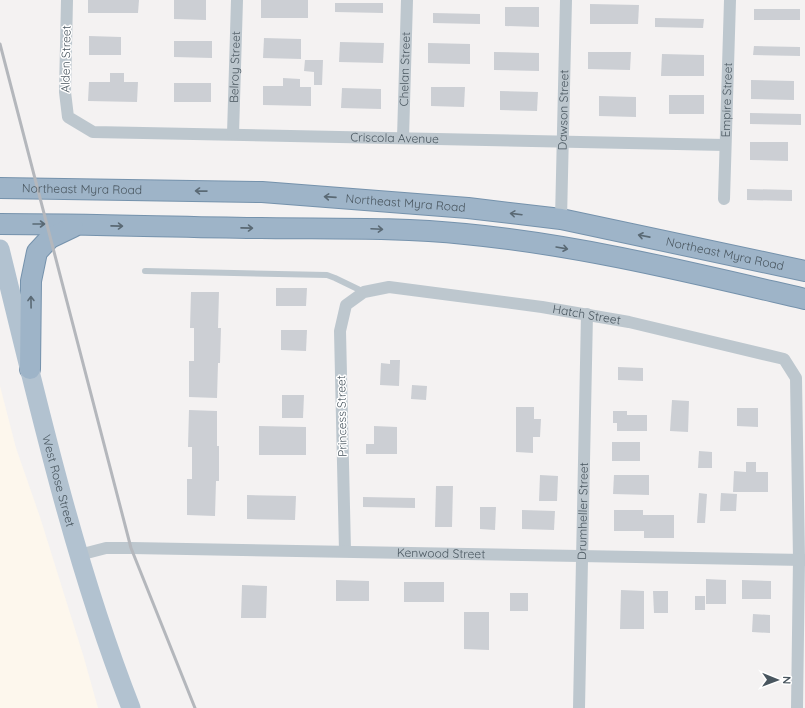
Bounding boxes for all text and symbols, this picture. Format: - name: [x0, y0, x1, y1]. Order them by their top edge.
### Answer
- street label: Alden Street: [57, 25, 74, 93]
- street label: Belroy Street: [226, 31, 243, 103]
- street label: Chelan Street: [396, 32, 413, 106]
- street label: Empire Street: [718, 62, 735, 138]
- street label: Dawson Street: [555, 69, 571, 151]
- street label: Criscola Avenue: [350, 129, 439, 146]
- street label: Northeast Myra Road: [22, 180, 142, 197]
- one-way arrow: [195, 188, 208, 195]
- street label: Northeast Myra Road: [345, 191, 466, 215]
- one-way arrow: [324, 194, 337, 201]
- one-way arrow: [510, 210, 523, 218]
- one-way arrow: [32, 220, 45, 228]
- one-way arrow: [110, 222, 123, 230]
- one-way arrow: [240, 224, 253, 232]
- one-way arrow: [370, 225, 383, 232]
- one-way arrow: [638, 232, 651, 240]
- street label: Northeast Myra Road: [665, 234, 785, 273]
- one-way arrow: [555, 244, 568, 252]
- one-way arrow: [27, 296, 35, 309]
- street label: Hatch Street: [551, 301, 622, 327]
- street label: Princess Street: [333, 375, 350, 457]
- street label: West Rose Street: [39, 433, 78, 529]
- street label: Drumheller Street: [574, 462, 591, 560]
- street label: Kenwood Street: [397, 545, 485, 561]
- north arrow: [757, 660, 797, 700]
- text: N: [780, 676, 794, 684]

